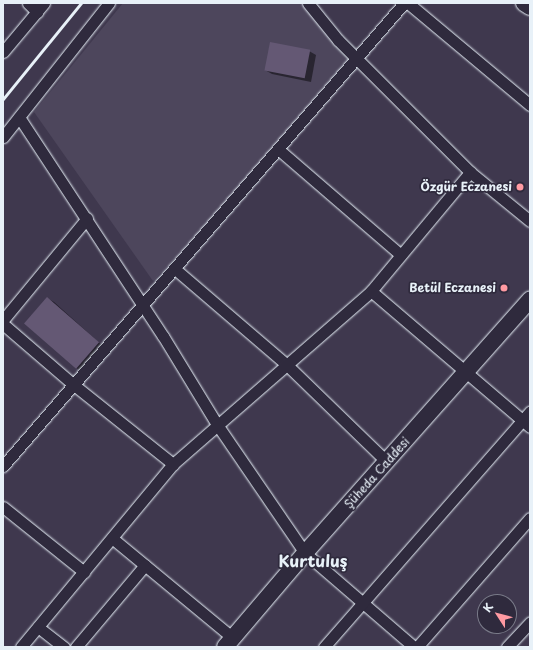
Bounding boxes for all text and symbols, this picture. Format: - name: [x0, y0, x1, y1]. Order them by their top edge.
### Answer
- place label: Özgür Eczanesi: [420, 180, 512, 194]
- marker: Özgür Eczanesi: [515, 182, 525, 192]
- place label: Betül Eczanesi: [409, 281, 496, 295]
- marker: Betül Eczanesi: [499, 283, 509, 293]
- street label: Şüheda Caddesi: [341, 435, 413, 511]
- district label: Kurtuluş: [278, 550, 348, 570]
- north arrow: [477, 594, 517, 634]
- text: K: [478, 599, 497, 615]

